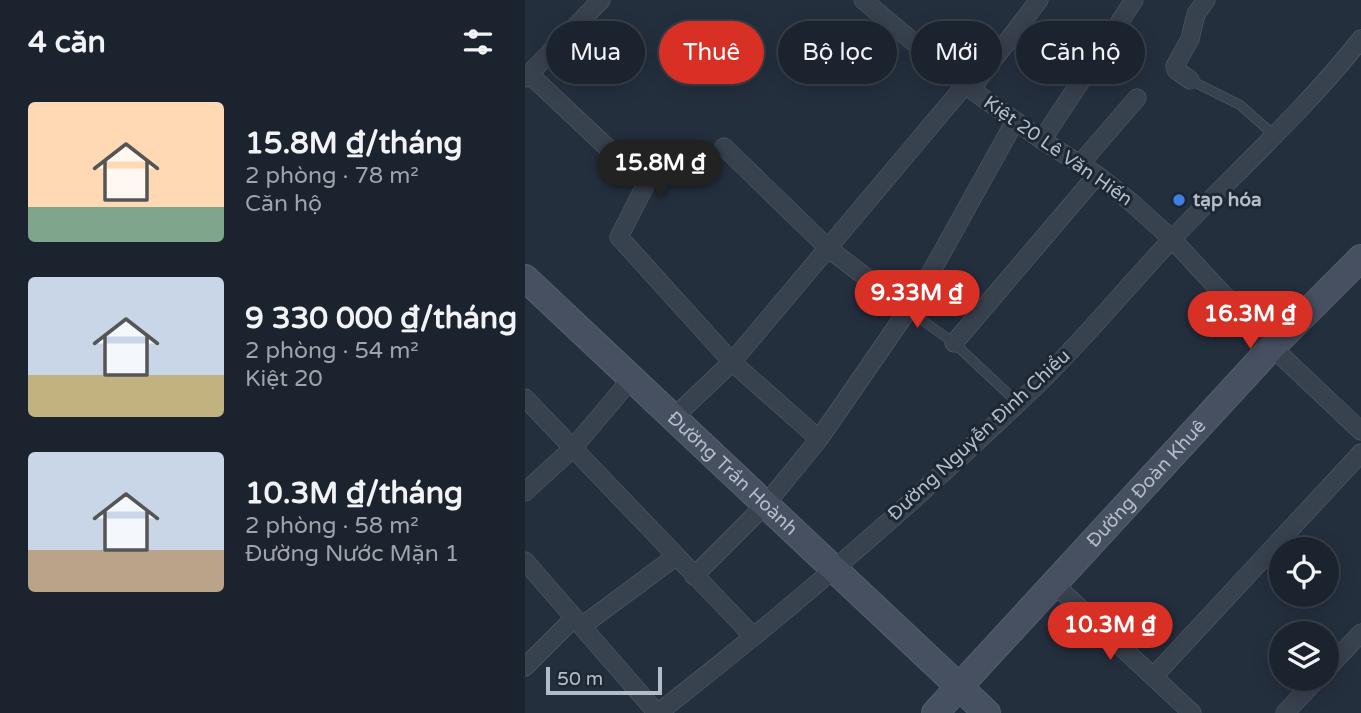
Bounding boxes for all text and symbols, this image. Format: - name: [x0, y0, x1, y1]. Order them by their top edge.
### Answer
- chip: Mua: [546, 21, 645, 84]
- chip: Thuê: [659, 21, 764, 84]
- chip: Bộ lọc: [778, 21, 897, 84]
- chip: Mới: [911, 21, 1002, 84]
- chip: Căn hộ: [1016, 21, 1145, 84]
- icon: filters: [459, 23, 497, 61]
- text: 4 căn: [28, 24, 106, 61]
- street label: Kiệt 20 Lê Văn Hiến: [979, 91, 1137, 211]
- text: 15.8M ₫/tháng: [245, 125, 462, 162]
- icon: home: [84, 130, 168, 214]
- pin: 15.8M ₫: [595, 140, 725, 200]
- text: 15.8M ₫: [614, 149, 706, 177]
- text: 2 phòng · 78 m²: [245, 162, 419, 190]
- place label: tạp hóa: [1193, 189, 1262, 212]
- text: Căn hộ: [245, 190, 322, 218]
- marker: tạp hóa: [1171, 192, 1187, 208]
- pin: 9.33M ₫: [852, 270, 982, 330]
- text: 9.33M ₫: [871, 279, 963, 307]
- pin: 16.3M ₫: [1185, 292, 1315, 351]
- text: 9 330 000 ₫/tháng: [245, 300, 517, 337]
- text: 16.3M ₫: [1204, 300, 1296, 328]
- icon: home: [84, 305, 168, 389]
- text: 2 phòng · 54 m²: [245, 337, 419, 365]
- street label: Đường Nguyễn Đình Chiểu: [883, 345, 1075, 525]
- text: Kiệt 20: [245, 365, 323, 393]
- street label: Đường Trần Hoành: [663, 407, 802, 540]
- street label: Đường Đoàn Khuê: [1082, 415, 1210, 552]
- text: 10.3M ₫/tháng: [245, 475, 463, 512]
- icon: home: [84, 480, 168, 564]
- text: 2 phòng · 58 m²: [245, 512, 419, 540]
- map controls: [1269, 537, 1339, 691]
- button: locate: [1269, 537, 1339, 607]
- text: Đường Nước Mặn 1: [245, 540, 459, 568]
- pin: 10.3M ₫: [1045, 602, 1175, 662]
- text: 10.3M ₫: [1064, 611, 1156, 639]
- button: layers: [1269, 621, 1339, 691]
- scale bar: [546, 664, 661, 696]
- text: 50 m: [557, 668, 603, 690]

